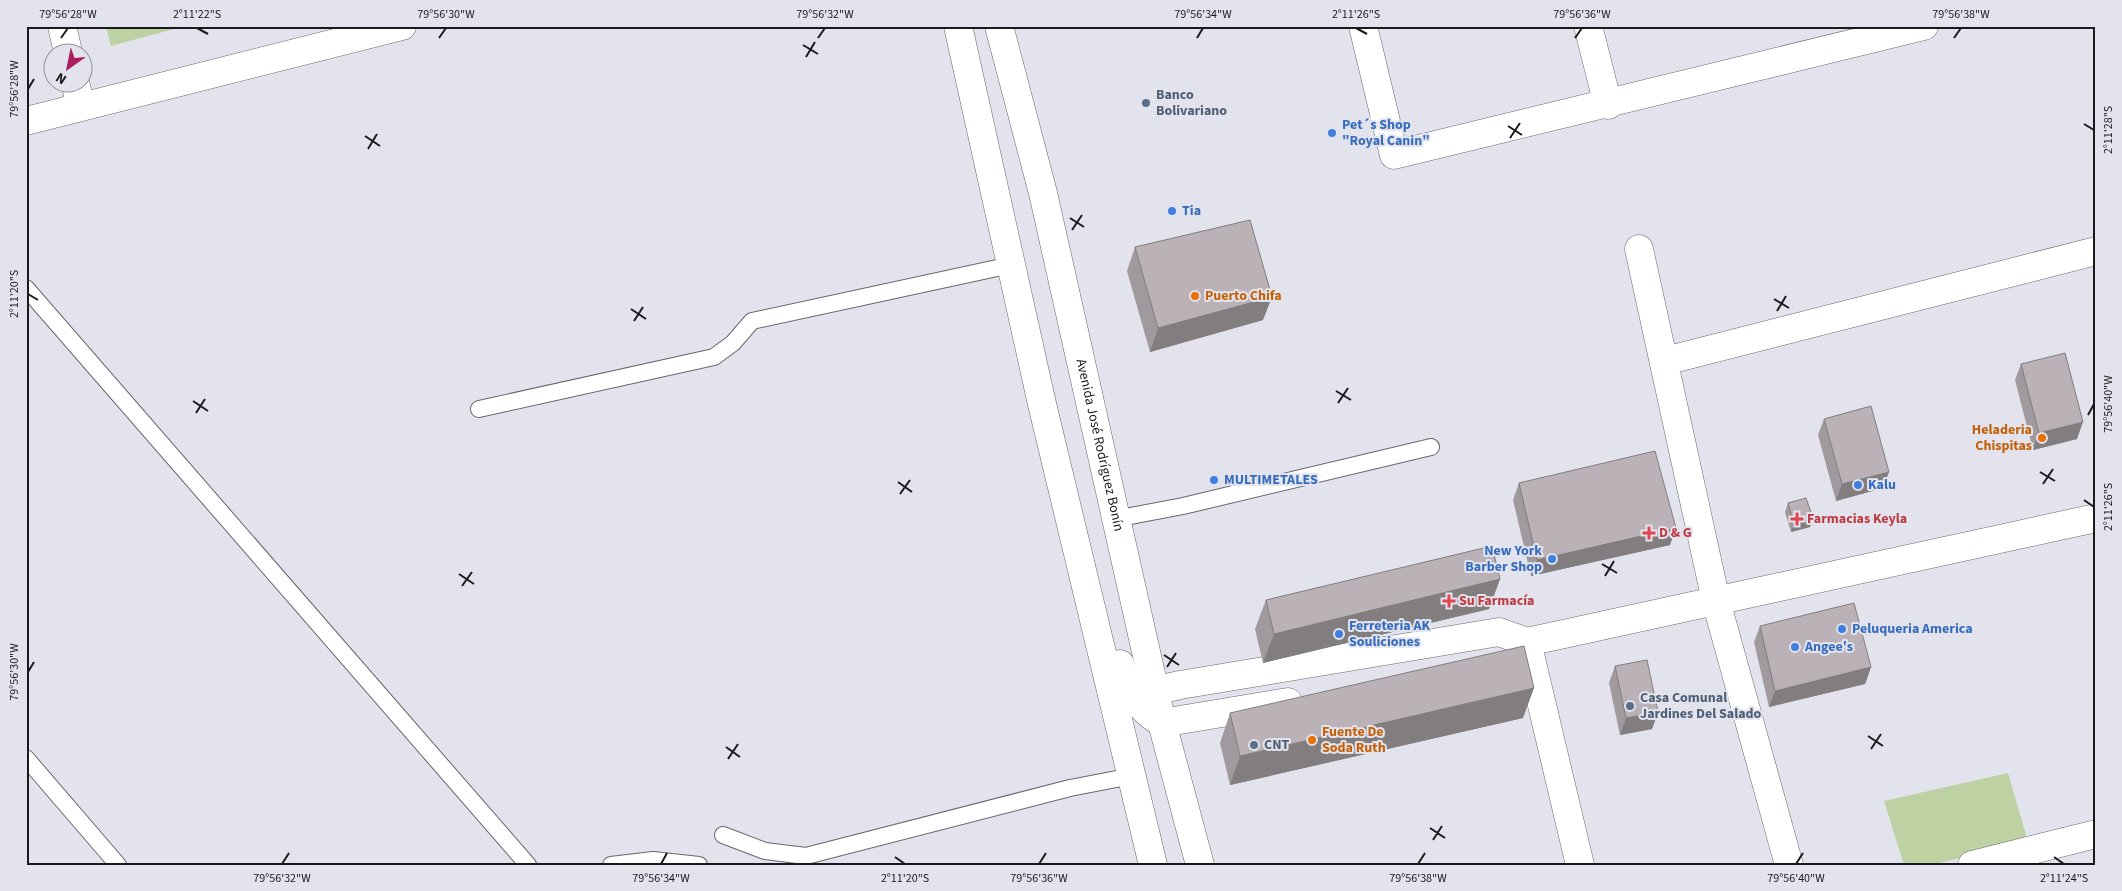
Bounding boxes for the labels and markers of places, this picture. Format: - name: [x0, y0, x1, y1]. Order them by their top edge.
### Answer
- place label: Banco Bolivariano: [1156, 85, 1227, 121]
- marker: Banco Bolivariano: [1140, 97, 1152, 109]
- place label: Pet´s Shop "Royal Canin": [1342, 115, 1430, 151]
- marker: Pet´s Shop "Royal Canin": [1326, 127, 1338, 139]
- place label: Tia: [1182, 201, 1201, 221]
- marker: Tia: [1166, 205, 1178, 217]
- place label: Puerto Chifa: [1205, 286, 1282, 306]
- marker: Puerto Chifa: [1189, 290, 1201, 302]
- place label: Heladeria Chispitas: [1972, 420, 2032, 456]
- marker: Heladeria Chispitas: [2036, 432, 2048, 444]
- place label: MULTIMETALES: [1224, 470, 1318, 490]
- marker: MULTIMETALES: [1208, 474, 1220, 486]
- place label: Kalu: [1868, 475, 1896, 495]
- marker: Kalu: [1852, 479, 1864, 491]
- place label: Farmacias Keyla: [1807, 509, 1907, 529]
- marker: Farmacias Keyla: [1791, 513, 1803, 525]
- place label: D & G: [1659, 523, 1692, 543]
- marker: D & G: [1643, 527, 1655, 539]
- place label: New York Barber Shop: [1465, 541, 1542, 577]
- marker: New York Barber Shop: [1546, 553, 1558, 565]
- place label: Su Farmacía: [1459, 591, 1534, 611]
- marker: Su Farmacía: [1443, 595, 1455, 607]
- place label: Ferreteria AK Souliciones: [1349, 616, 1430, 652]
- place label: Peluqueria America: [1852, 619, 1973, 639]
- marker: Peluqueria America: [1836, 623, 1848, 635]
- marker: Ferreteria AK Souliciones: [1333, 628, 1345, 640]
- place label: Angee's: [1804, 637, 1853, 657]
- marker: Angee's: [1789, 641, 1801, 653]
- place label: Casa Comunal Jardines Del Salado: [1640, 688, 1762, 724]
- marker: Casa Comunal Jardines Del Salado: [1624, 700, 1636, 712]
- place label: Fuente De Soda Ruth: [1322, 722, 1386, 758]
- marker: Fuente De Soda Ruth: [1306, 734, 1318, 746]
- place label: CNT: [1264, 735, 1289, 755]
- marker: CNT: [1248, 739, 1260, 751]

